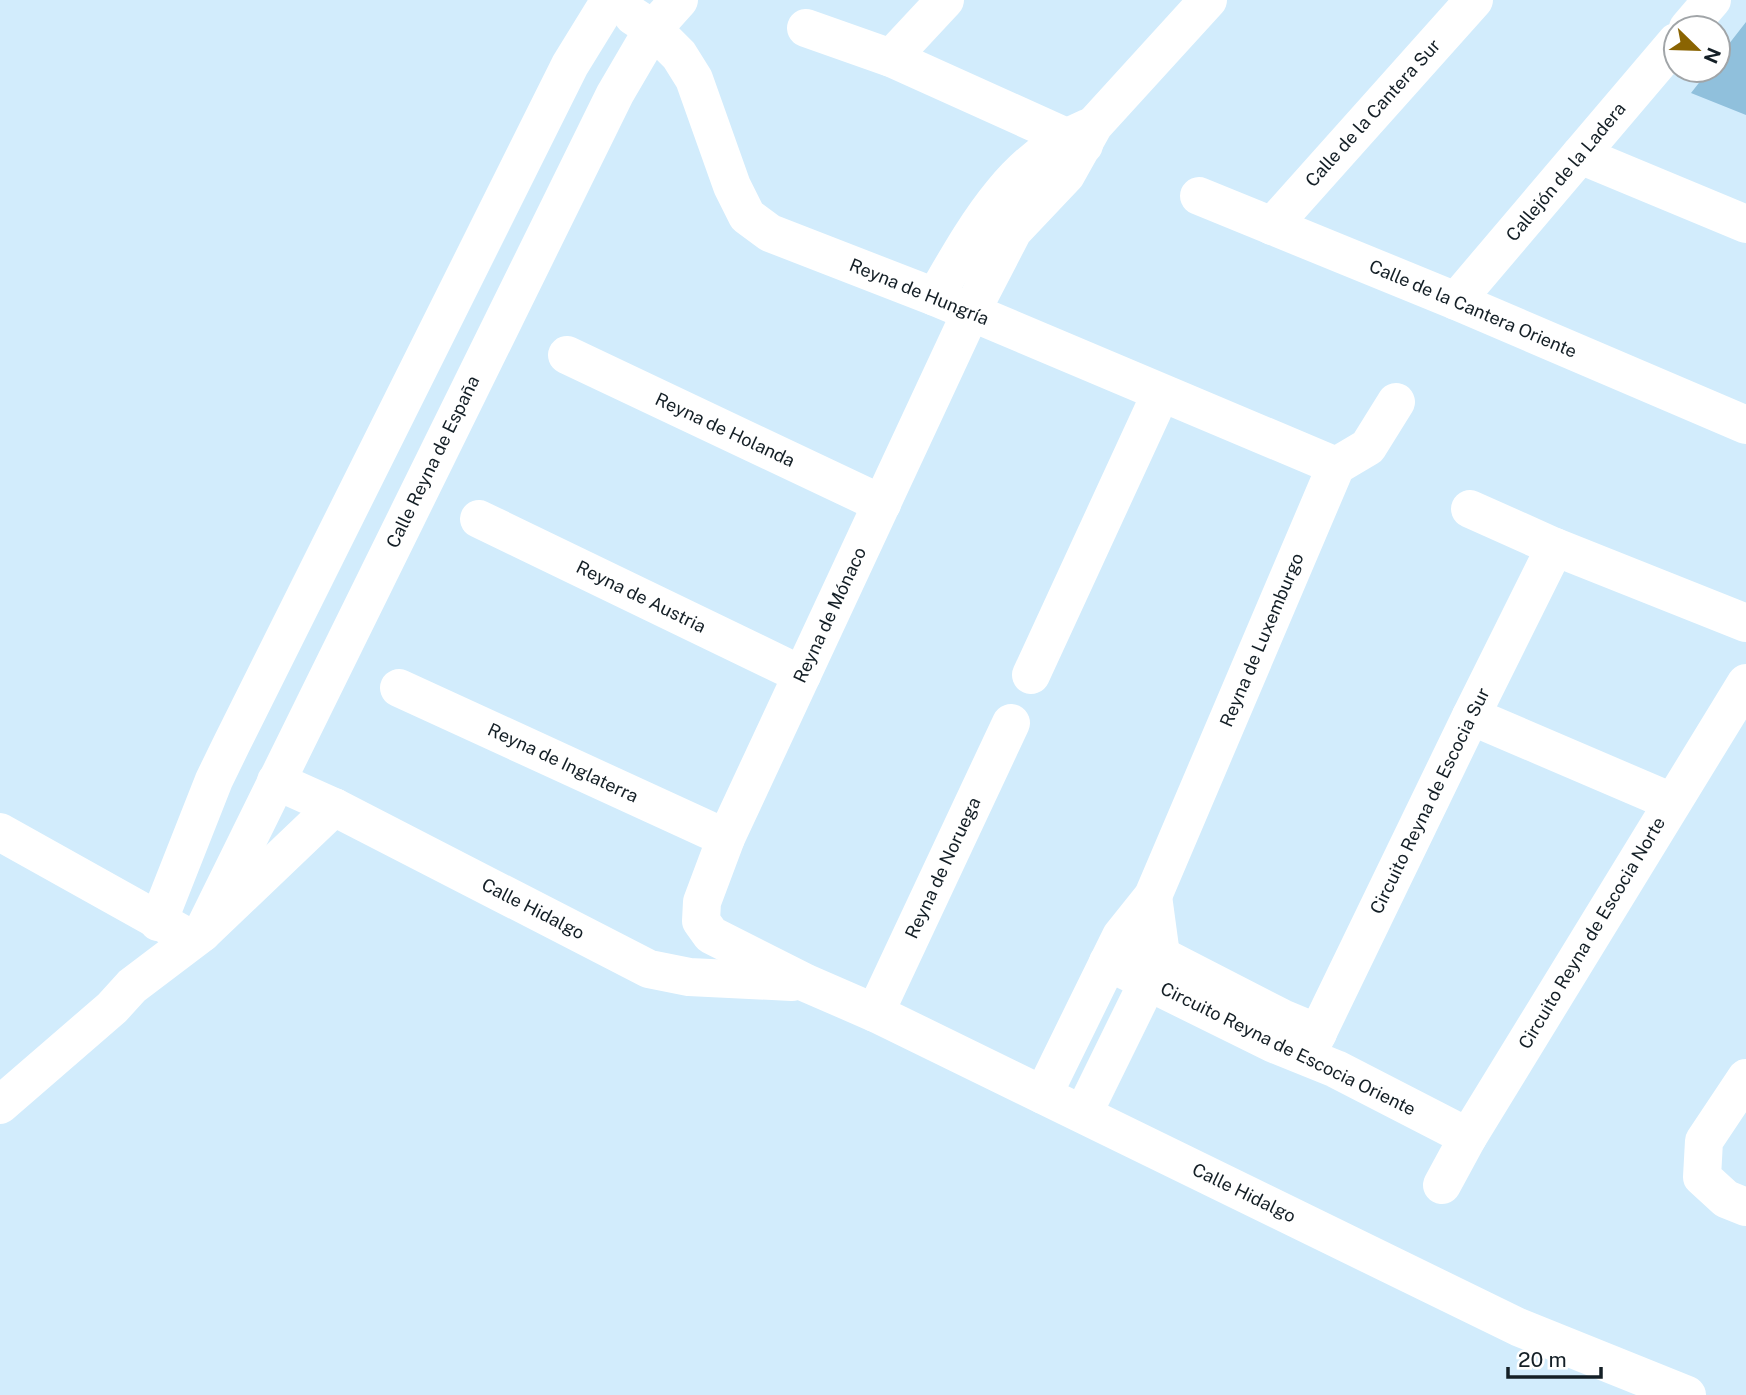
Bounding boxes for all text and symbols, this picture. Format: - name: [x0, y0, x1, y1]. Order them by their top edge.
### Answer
- north arrow: [1662, 14, 1732, 84]
- street label: Calle de la Cantera Sur: [1301, 35, 1444, 191]
- text: N: [1700, 45, 1726, 67]
- street label: Callejón de la Ladera: [1501, 98, 1630, 245]
- street label: Reyna de Hungría: [846, 254, 992, 329]
- street label: Calle de la Cantera Oriente: [1366, 255, 1580, 362]
- street label: Calle Reyna de España: [382, 372, 483, 551]
- street label: Reyna de Holanda: [652, 388, 798, 471]
- street label: Reyna de Mónaco: [789, 544, 870, 686]
- street label: Reyna de Luxemburgo: [1215, 550, 1308, 730]
- street label: Reyna de Austria: [573, 556, 709, 637]
- street label: Circuito Reyna de Escocia Sur: [1365, 684, 1494, 917]
- street label: Reyna de Inglaterra: [485, 718, 642, 807]
- street label: Reyna de Noruega: [901, 794, 984, 942]
- street label: Circuito Reyna de Escocia Norte: [1514, 813, 1669, 1053]
- street label: Calle Hidalgo: [478, 874, 588, 943]
- street label: Circuito Reyna de Escocia Oriente: [1157, 977, 1419, 1120]
- street label: Calle Hidalgo: [1189, 1158, 1299, 1227]
- scale bar: [1508, 1336, 1601, 1380]
- text: 20 m: [1518, 1347, 1567, 1372]

